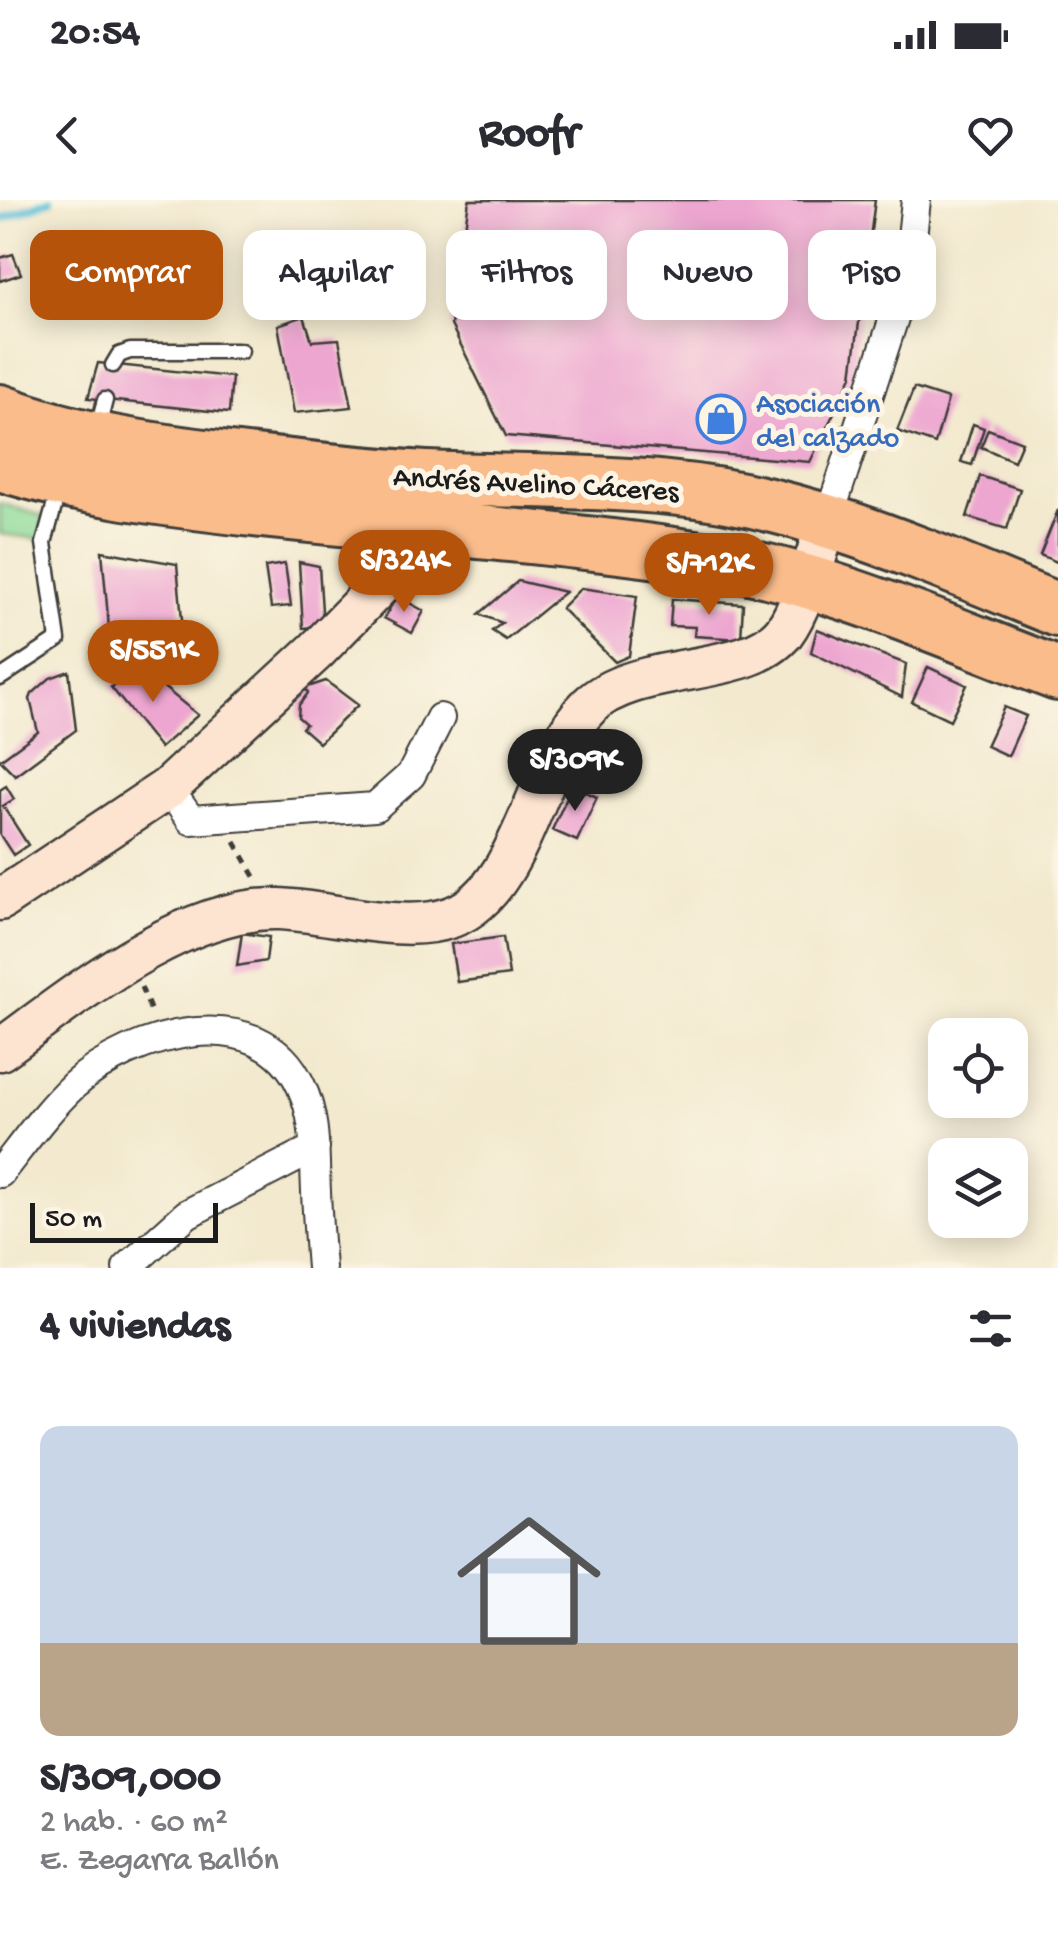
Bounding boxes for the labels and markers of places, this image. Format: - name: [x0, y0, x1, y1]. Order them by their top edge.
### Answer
- place label: Asociación del calzado: [756, 389, 899, 458]
- shop icon: Asociación del calzado: [695, 393, 747, 445]
- pin: S/324K: [323, 530, 485, 615]
- pin: S/712K: [628, 533, 790, 618]
- pin: S/551K: [72, 620, 234, 705]
- pin: S/309K: [494, 729, 656, 814]

